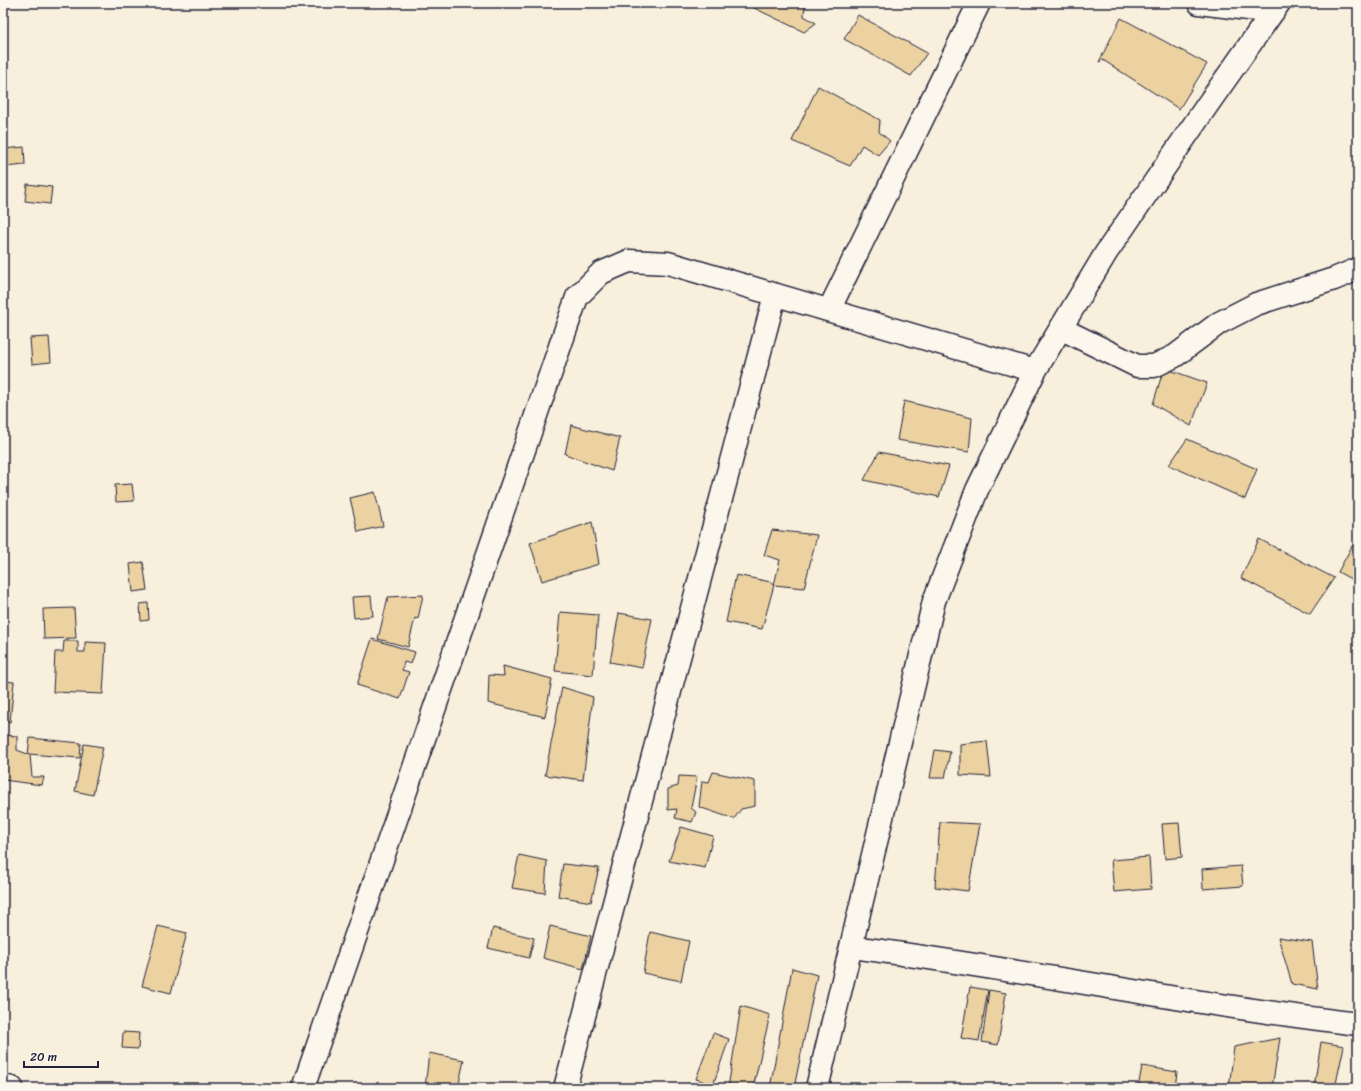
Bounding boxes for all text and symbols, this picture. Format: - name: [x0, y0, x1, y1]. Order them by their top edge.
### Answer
- scale bar: [24, 1043, 98, 1069]
- text: 20 m: [30, 1046, 57, 1068]

